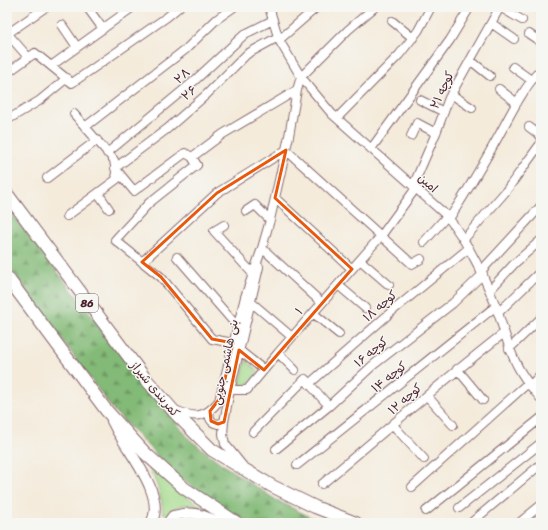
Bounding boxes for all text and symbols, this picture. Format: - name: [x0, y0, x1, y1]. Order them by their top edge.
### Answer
- street label: ۲۸: [169, 62, 195, 90]
- street label: کوچه ۲۱: [424, 67, 460, 113]
- street label: ۲۶: [176, 80, 202, 106]
- street label: امین: [413, 168, 443, 198]
- street label: کوچه ۱۸: [358, 284, 402, 328]
- road number: 86: [76, 294, 98, 312]
- street label: ۱: [289, 302, 309, 320]
- street label: بنی هاشمی جنوبی: [205, 317, 245, 407]
- street label: کوچه ۱۶: [349, 331, 393, 373]
- street label: کمربندی شیراز: [124, 355, 186, 422]
- street label: کوچه ۱۴: [366, 356, 412, 398]
- street label: کوچه ۱۲: [383, 378, 427, 420]

